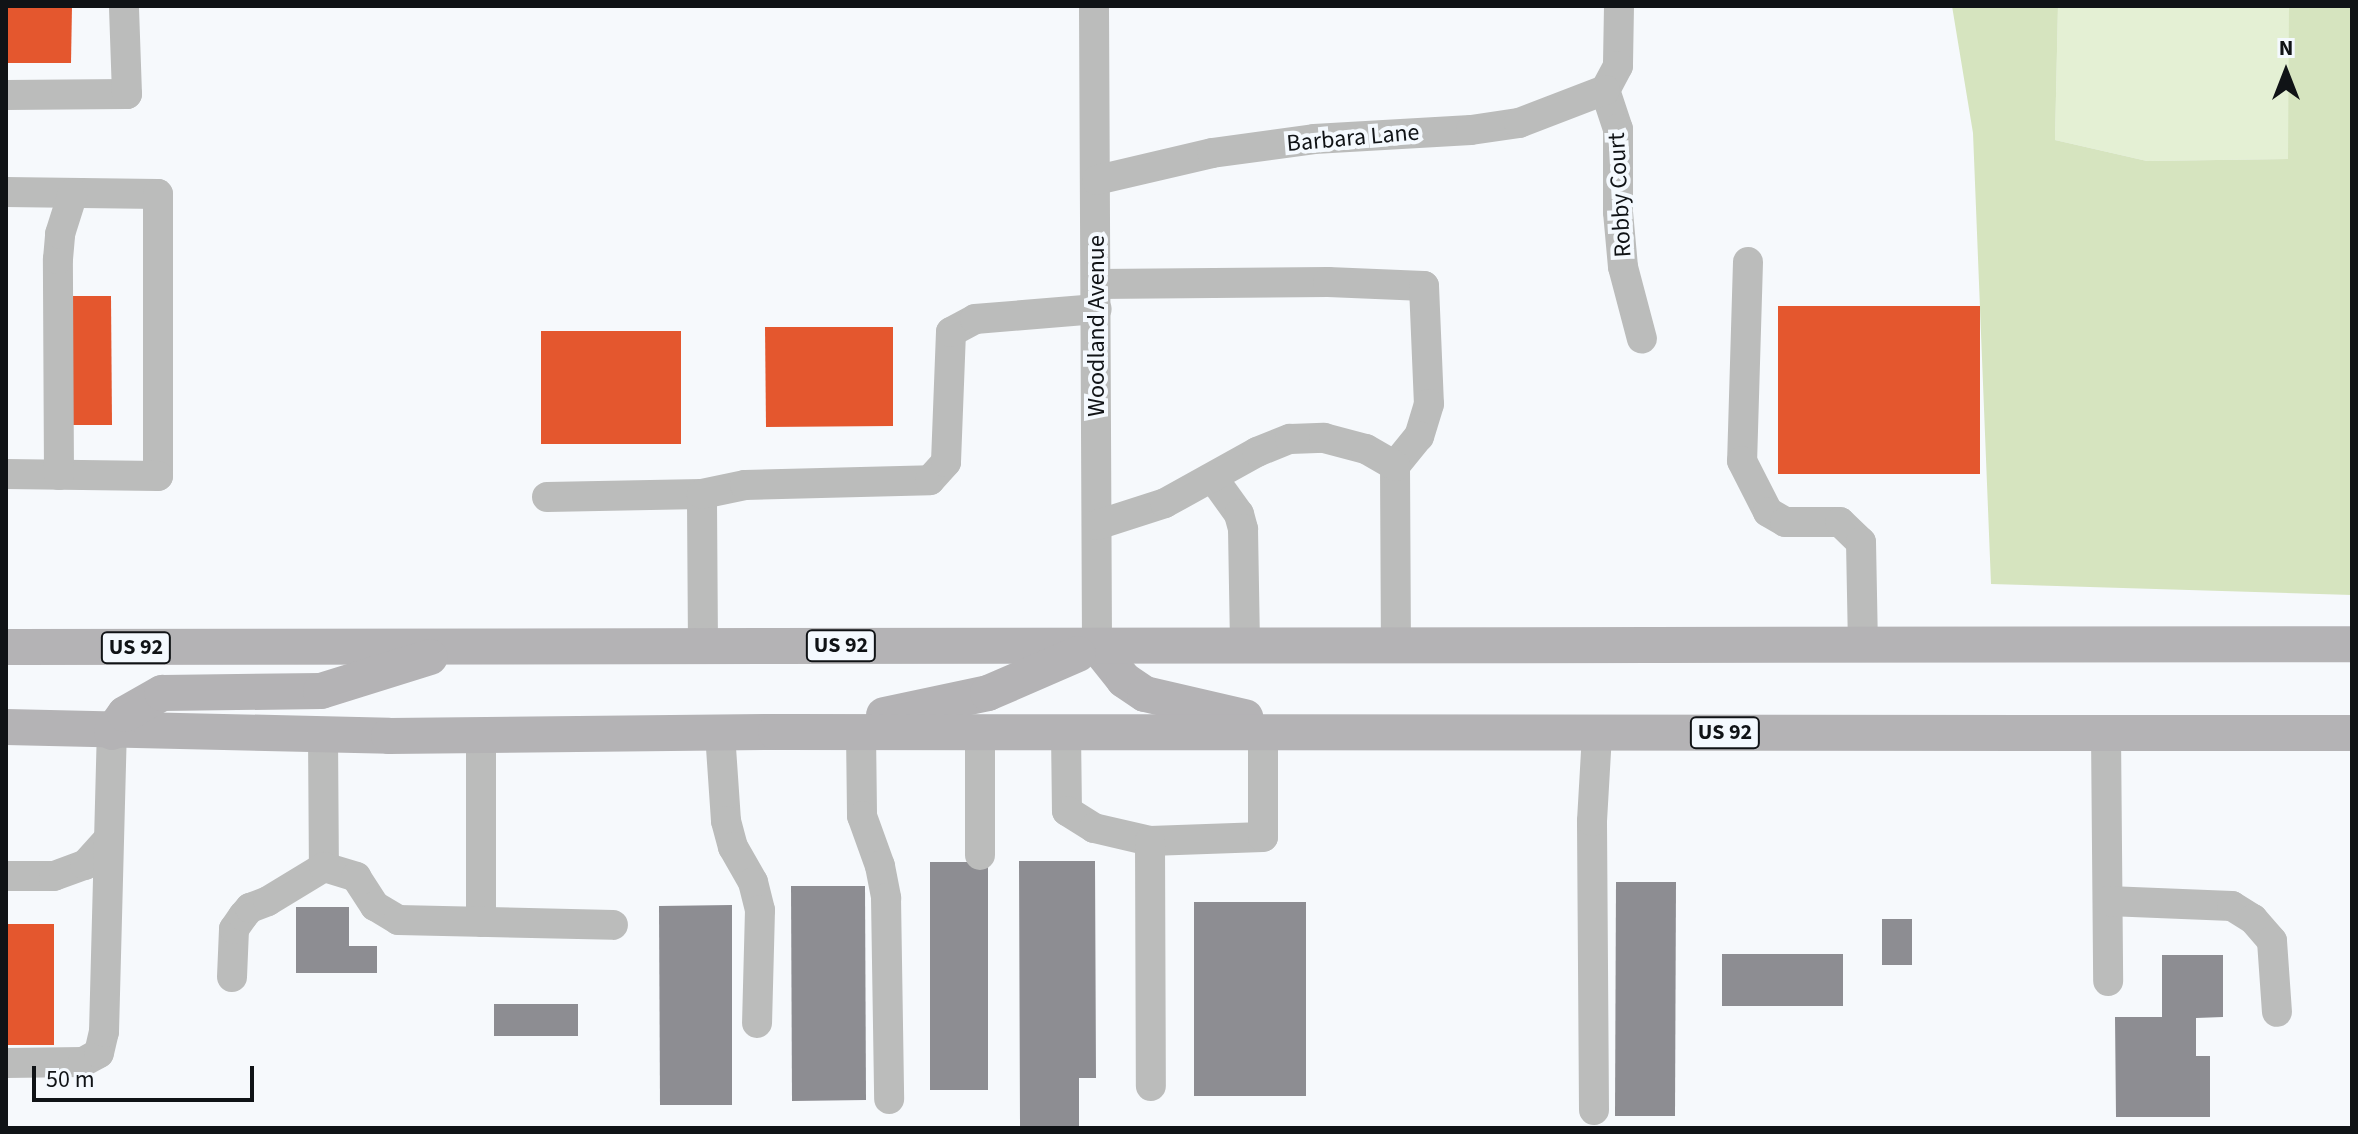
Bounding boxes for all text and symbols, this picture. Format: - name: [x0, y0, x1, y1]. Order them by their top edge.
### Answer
- north arrow: [2246, 32, 2326, 112]
- text: N: [2279, 32, 2293, 64]
- street label: Barbara Lane: [1285, 118, 1421, 158]
- street label: Robby Court: [1602, 132, 1638, 258]
- street label: Woodland Avenue: [1083, 235, 1111, 417]
- road number: US 92: [805, 628, 877, 664]
- road number: US 92: [100, 630, 172, 666]
- road number: US 92: [1689, 715, 1761, 751]
- scale bar: [36, 1050, 258, 1100]
- text: 50 m: [46, 1062, 95, 1097]

